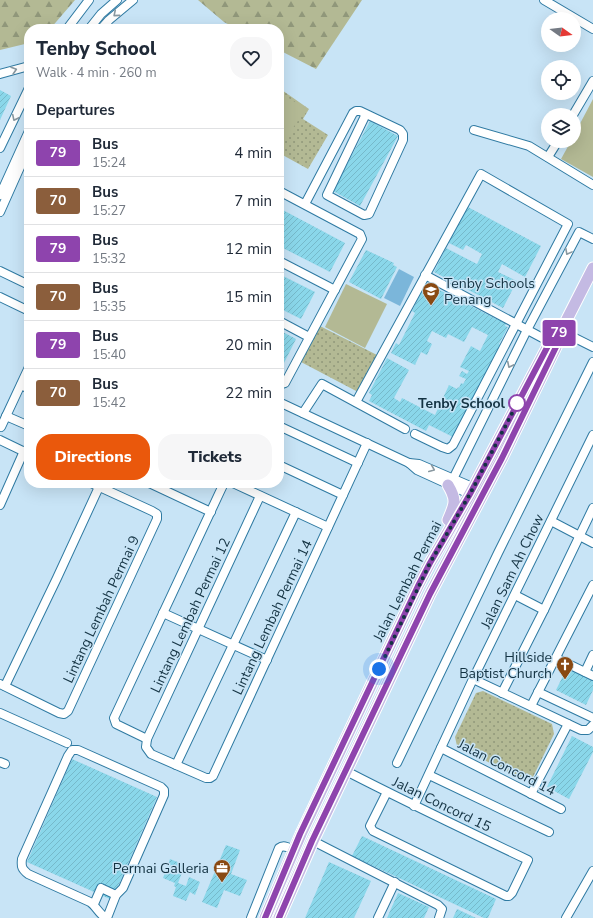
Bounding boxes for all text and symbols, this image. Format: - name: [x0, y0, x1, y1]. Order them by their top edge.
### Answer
- one-way arrow: [114, 9, 121, 16]
- north arrow: [541, 12, 581, 52]
- map controls: [541, 12, 581, 148]
- text: Tenby School: [36, 36, 156, 62]
- button: heart: [230, 37, 272, 79]
- button: locate: [541, 60, 581, 100]
- text: Walk · 4 min · 260 m: [36, 64, 157, 82]
- one-way arrow: [11, 66, 18, 75]
- text: Departures: [36, 100, 115, 120]
- button: layers: [541, 108, 581, 148]
- one-way arrow: [12, 114, 19, 121]
- text: Bus: [92, 134, 118, 154]
- text: 79: [50, 143, 66, 162]
- text: 4 min: [234, 143, 272, 163]
- text: 15:24: [92, 154, 126, 172]
- text: Bus: [92, 182, 118, 202]
- text: 70: [50, 191, 66, 210]
- text: 7 min: [234, 191, 272, 211]
- text: 15:27: [92, 202, 126, 220]
- text: Bus: [92, 230, 118, 250]
- text: 79: [50, 239, 66, 258]
- text: 12 min: [225, 239, 272, 259]
- one-way arrow: [565, 248, 573, 255]
- text: 15:32: [92, 250, 126, 268]
- place label: Tenby Schools Penang: [444, 274, 535, 309]
- text: Bus: [92, 278, 118, 298]
- school or university icon: Tenby Schools Penang: [421, 281, 441, 306]
- text: 70: [50, 287, 66, 306]
- text: 15 min: [225, 287, 272, 307]
- text: 15:35: [92, 298, 126, 316]
- line badge: 79: [541, 320, 577, 346]
- text: 79: [551, 323, 567, 342]
- text: Bus: [92, 326, 118, 346]
- text: 79: [50, 335, 66, 354]
- text: 20 min: [225, 335, 272, 355]
- text: 15:40: [92, 346, 126, 364]
- one-way arrow: [507, 361, 514, 368]
- text: Bus: [92, 374, 118, 394]
- text: 70: [50, 383, 66, 402]
- text: 22 min: [225, 383, 272, 403]
- text: 15:42: [92, 394, 126, 412]
- place label: Tenby School: [418, 394, 506, 413]
- marker: Tenby School: [508, 394, 526, 412]
- button: Directions: [36, 434, 150, 480]
- button: Tickets: [158, 434, 272, 480]
- one-way arrow: [428, 465, 435, 473]
- street label: Jalan Sam Ah Chow: [476, 511, 549, 633]
- street label: Jalan Lembah Permai: [368, 518, 446, 646]
- street label: Lintang Lembah Permai 9: [59, 532, 144, 686]
- street label: Lintang Lembah Permai 12: [146, 535, 235, 696]
- street label: Lintang Lembah Permai 14: [228, 537, 317, 698]
- place label: Hillside Baptist Church: [459, 648, 552, 683]
- church icon: Hillside Baptist Church: [555, 655, 575, 680]
- your location: [369, 659, 389, 679]
- street label: Jalan Concord 14: [454, 734, 559, 800]
- street label: Jalan Concord 15: [388, 772, 494, 837]
- office icon: Permai Galleria: [212, 858, 232, 883]
- place label: Permai Galleria: [113, 859, 209, 878]

